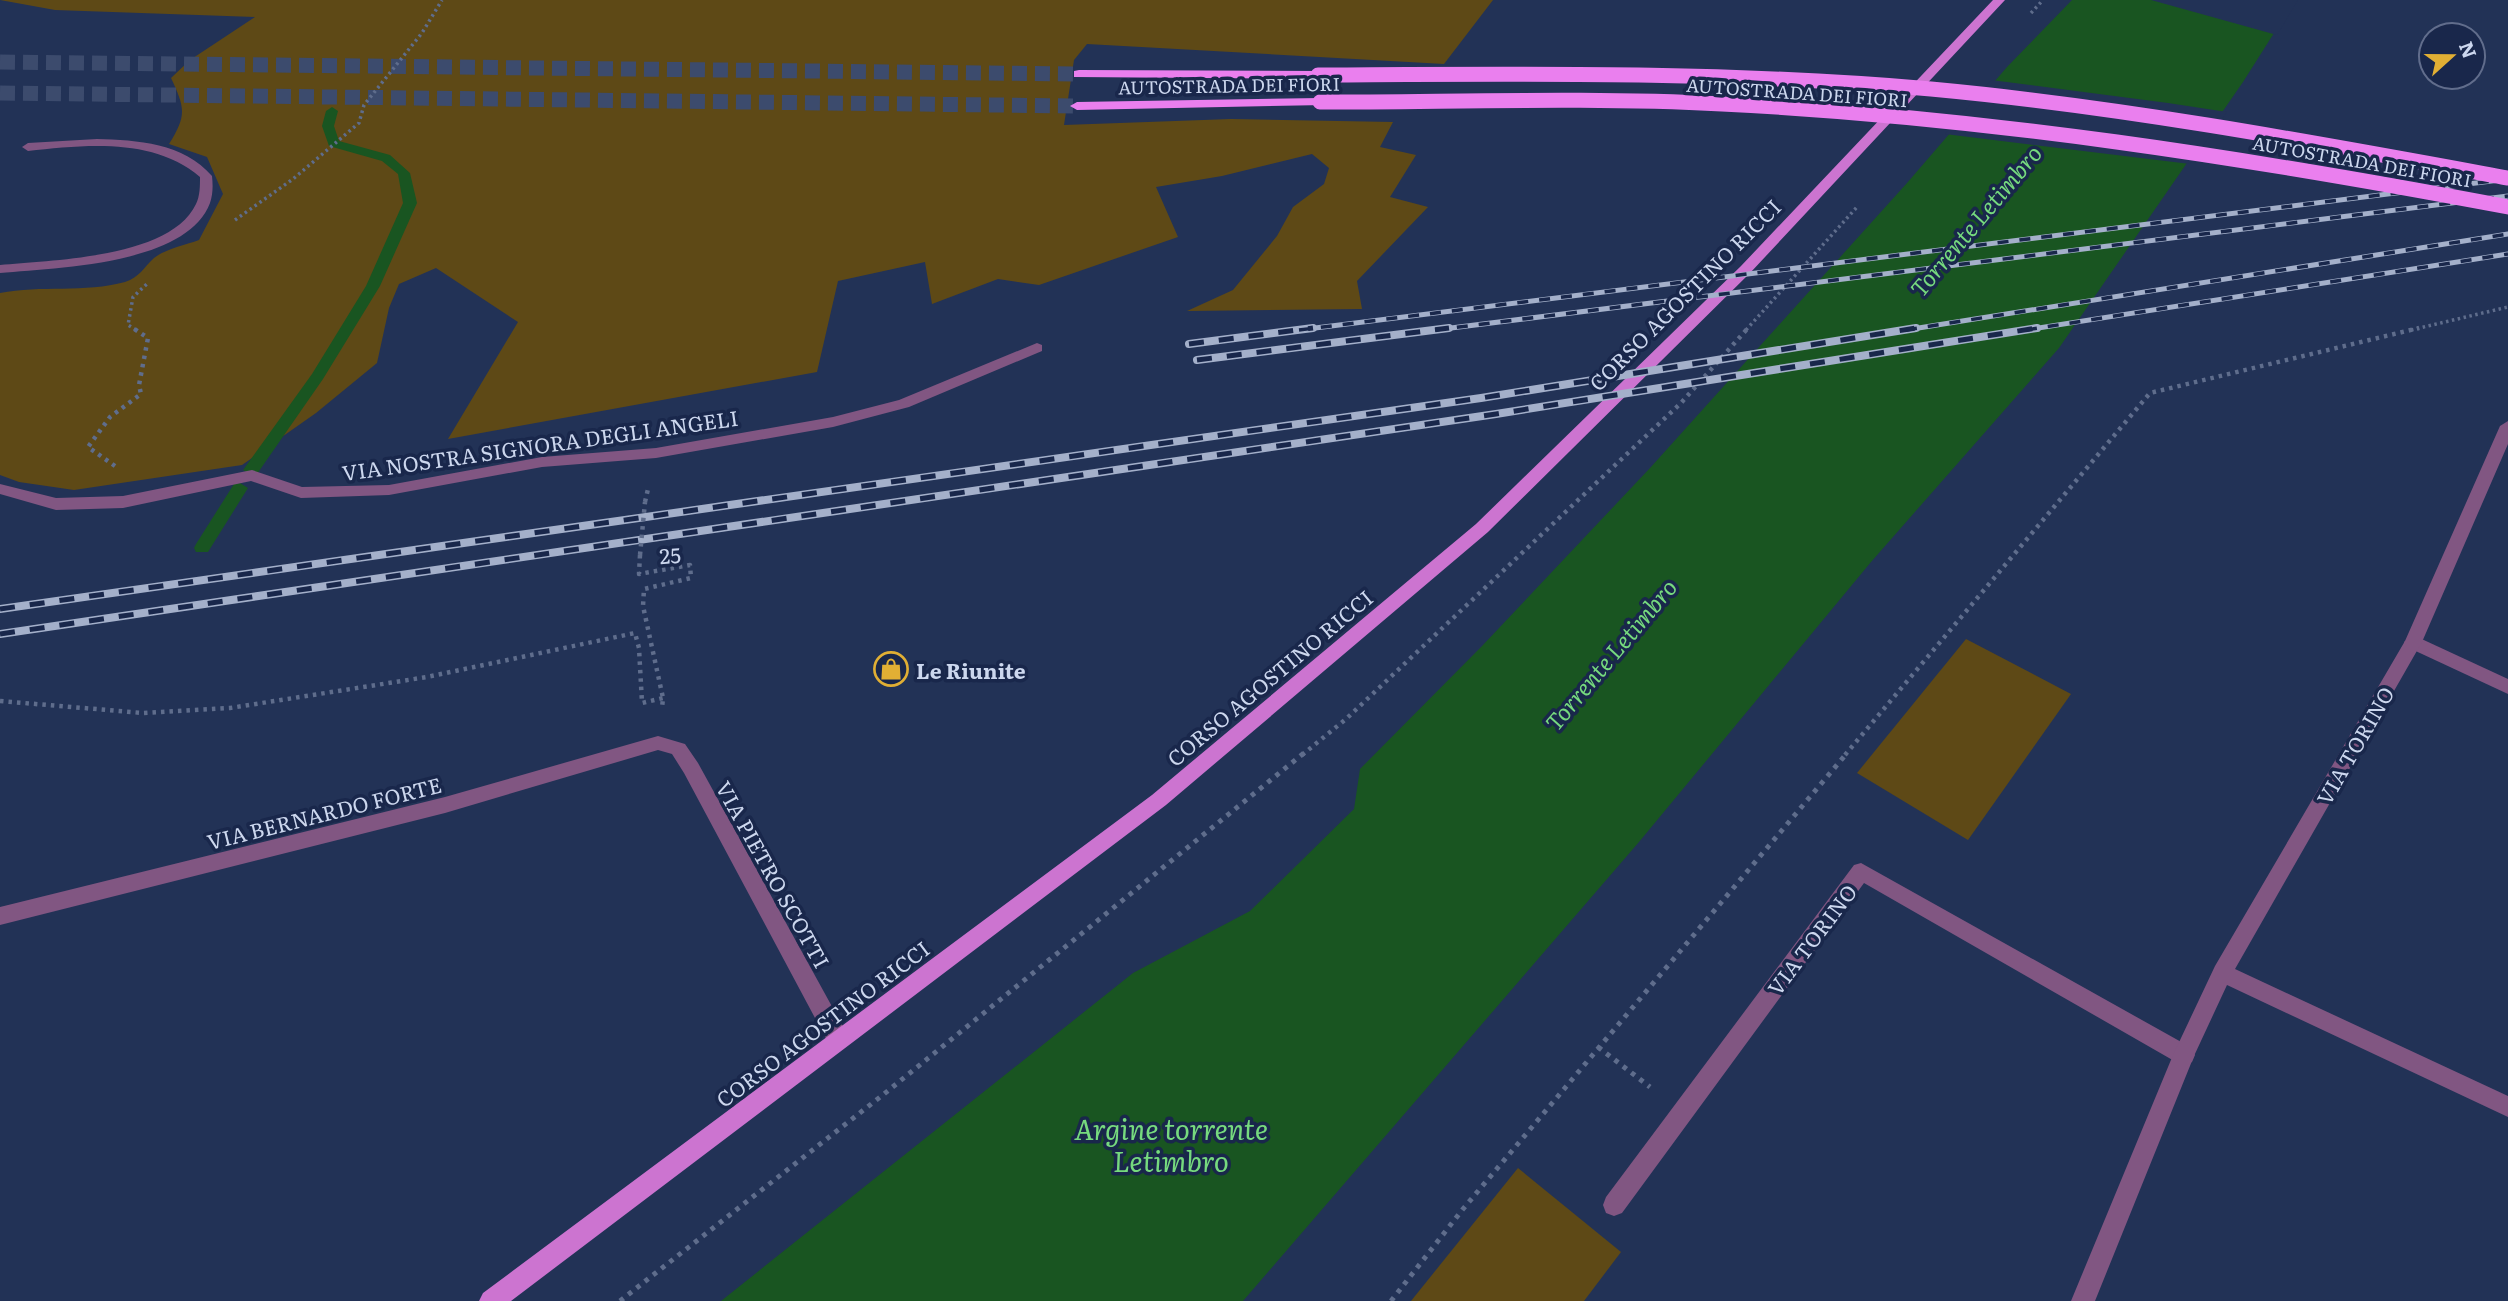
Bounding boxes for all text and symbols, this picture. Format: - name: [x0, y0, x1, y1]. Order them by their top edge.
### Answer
- north arrow: [2417, 21, 2487, 91]
- text: N: [2453, 37, 2485, 62]
- street label: AUTOSTRADA DEI FIORI: [1118, 70, 1340, 100]
- street label: AUTOSTRADA DEI FIORI: [1685, 71, 1909, 113]
- street label: AUTOSTRADA DEI FIORI: [2250, 128, 2474, 194]
- water label: Torrente Letimbro: [1901, 137, 2049, 303]
- street label: CORSO AGOSTINO RICCI: [1581, 191, 1787, 397]
- street label: VIA NOSTRA SIGNORA DEGLI ANGELI: [340, 401, 740, 487]
- street label: 25: [658, 538, 682, 570]
- water label: Torrente Letimbro: [1536, 571, 1684, 737]
- street label: CORSO AGOSTINO RICCI: [1159, 582, 1379, 772]
- shop icon: Le Riunite: [872, 650, 910, 688]
- place label: Le Riunite: [916, 654, 1026, 685]
- street label: VIA TORINO: [2308, 680, 2400, 810]
- street label: VIA BERNARDO FORTE: [203, 768, 445, 856]
- street label: VIA PIETRO SCOTTI: [710, 775, 838, 973]
- street label: VIA TORINO: [1759, 877, 1863, 1001]
- street label: CORSO AGOSTINO RICCI: [709, 932, 935, 1114]
- water label: Argine torrente Letimbro: [1074, 1107, 1268, 1181]

